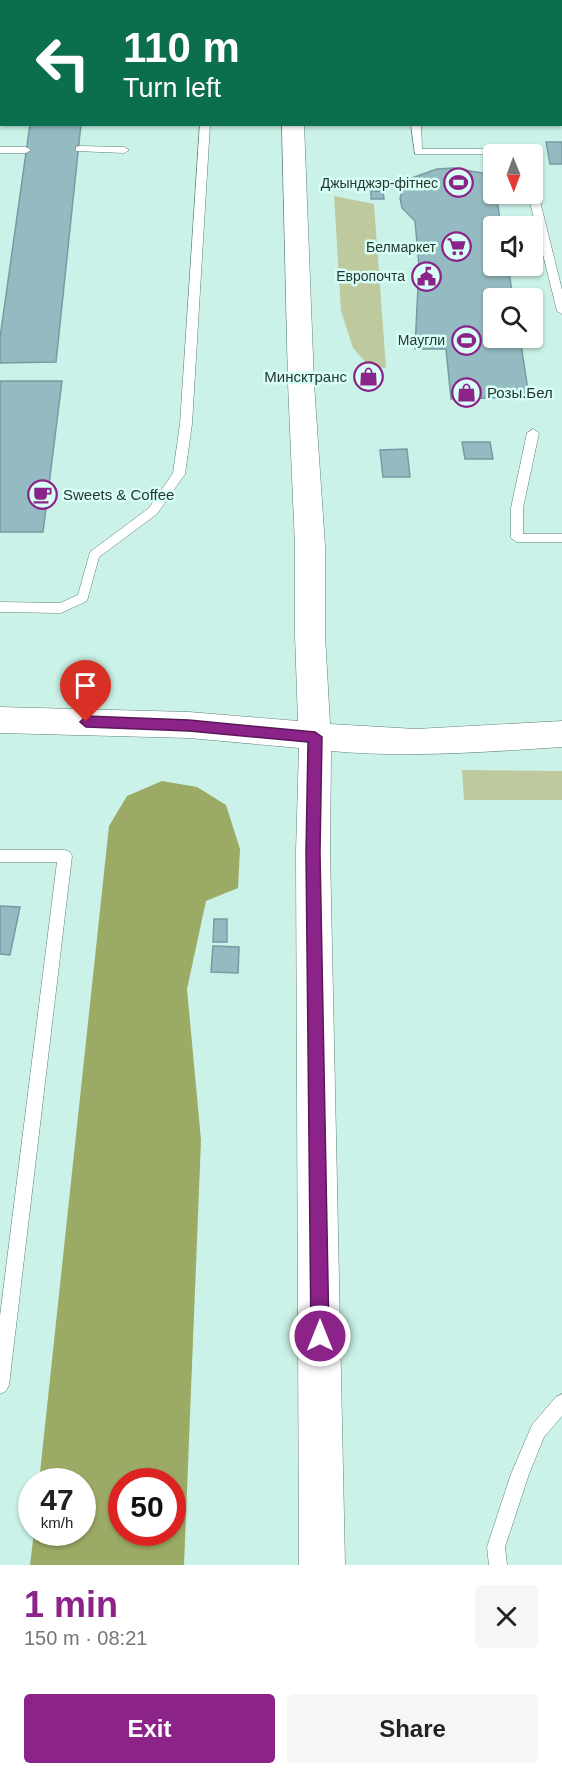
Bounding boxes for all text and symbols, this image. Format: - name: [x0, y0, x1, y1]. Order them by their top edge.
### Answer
- icon: left: [24, 24, 102, 102]
- text: 110 m: [123, 24, 240, 71]
- text: Turn left: [123, 73, 221, 103]
- north arrow: [483, 144, 543, 204]
- map controls: [483, 144, 543, 348]
- sports icon: Джынджэр-фітнес: [443, 167, 475, 199]
- place label: Джынджэр-фітнес: [321, 175, 438, 191]
- button: sound: [483, 216, 543, 276]
- supermarket icon: Белмаркет: [441, 231, 473, 263]
- place label: Белмаркет: [366, 239, 437, 255]
- public building icon: Европочта: [410, 260, 442, 292]
- place label: Европочта: [336, 268, 405, 284]
- button: search: [483, 288, 543, 348]
- sports icon: Маугли: [450, 324, 482, 356]
- place label: Маугли: [398, 332, 445, 348]
- shop icon: Минсктранс: [352, 360, 384, 392]
- place label: Минсктранс: [264, 368, 347, 385]
- shop icon: Розы.Бел: [450, 376, 482, 408]
- place label: Розы.Бел: [487, 384, 553, 401]
- cafe icon: Sweets & Coffee: [26, 478, 58, 510]
- place label: Sweets & Coffee: [63, 486, 174, 503]
- pin: [60, 660, 111, 722]
- icon: arrive: [69, 669, 102, 702]
- position arrow: [288, 1304, 352, 1368]
- speed limit sign: 50: [108, 1468, 186, 1546]
- text: 47: [40, 1483, 74, 1516]
- text: km/h: [41, 1514, 73, 1531]
- text: 1 min: [24, 1584, 118, 1625]
- button: close: [475, 1585, 538, 1648]
- text: 150 m · 08:21: [24, 1627, 147, 1649]
- button: Exit: [24, 1694, 275, 1763]
- button: Share: [287, 1694, 538, 1763]

